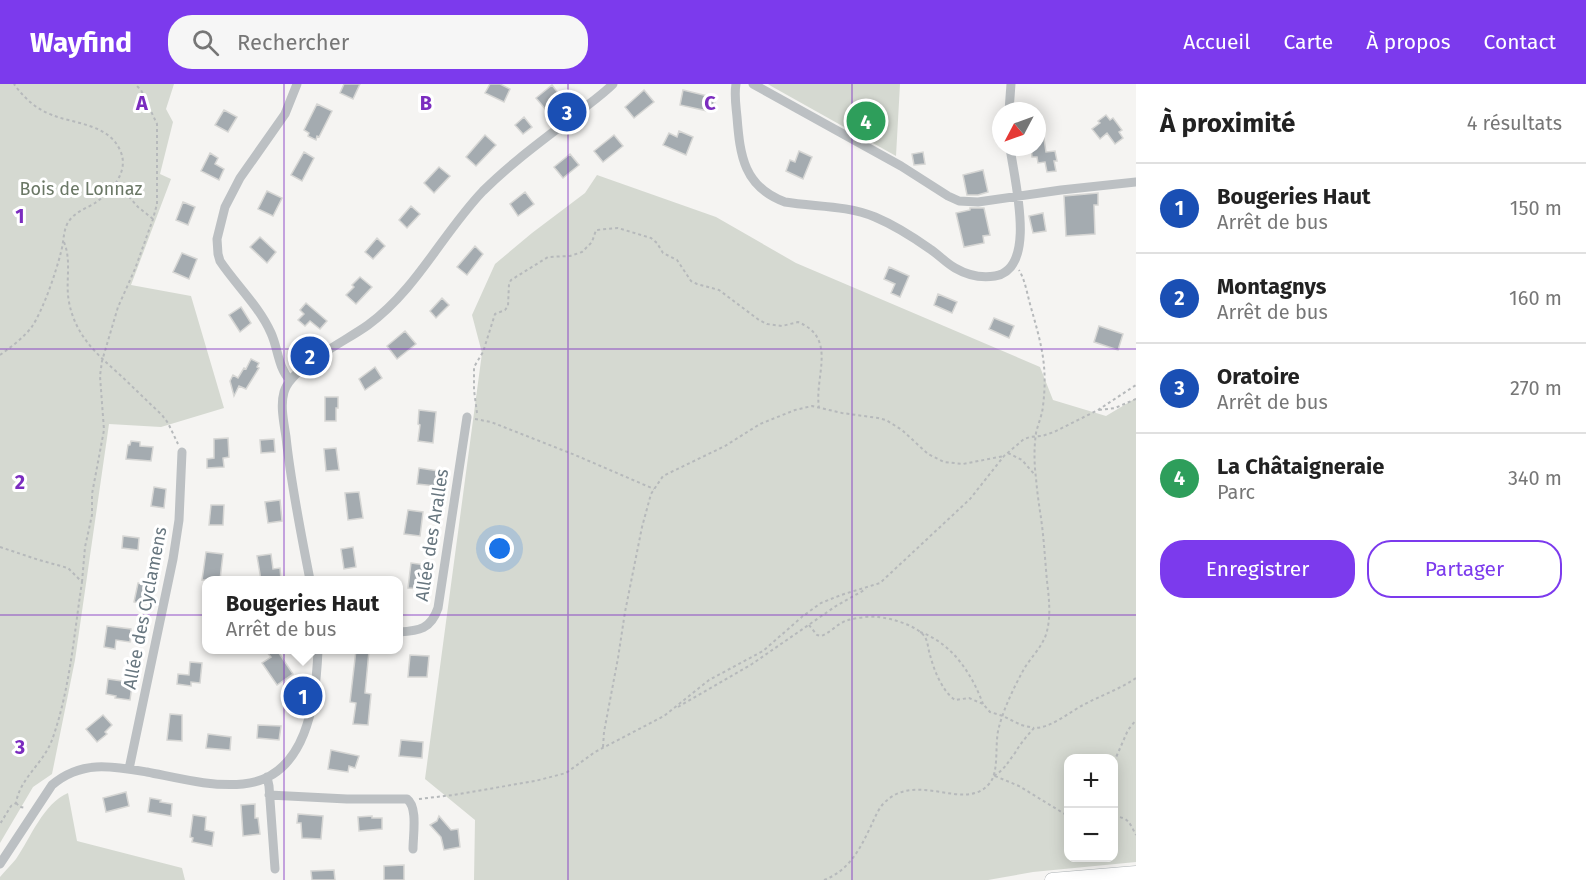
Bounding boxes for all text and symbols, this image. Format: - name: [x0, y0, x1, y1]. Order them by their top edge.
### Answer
- search box: [168, 15, 588, 69]
- text: Wayfind: [30, 26, 132, 59]
- icon: search: [189, 26, 222, 59]
- text: Rechercher: [237, 29, 349, 56]
- text: Accueil: [1183, 29, 1250, 55]
- text: Carte: [1283, 29, 1333, 55]
- text: À propos: [1366, 29, 1451, 55]
- text: Contact: [1484, 29, 1556, 55]
- pin: 3: [548, 90, 586, 135]
- text: A: [135, 91, 149, 115]
- text: B: [420, 91, 432, 115]
- text: C: [704, 91, 716, 115]
- pin: 4: [846, 99, 886, 144]
- north arrow: [992, 102, 1046, 156]
- text: À proximité: [1160, 108, 1295, 139]
- text: 4 résultats: [1467, 111, 1562, 135]
- park label: Bois de Lonnaz: [20, 178, 143, 200]
- text: Bougeries Haut: [1217, 183, 1371, 210]
- text: 1: [1175, 196, 1184, 220]
- text: 150 m: [1510, 196, 1562, 220]
- text: 1: [15, 204, 25, 228]
- text: Arrêt de bus: [1217, 210, 1328, 234]
- text: Montagnys: [1217, 273, 1326, 300]
- text: 2: [1174, 286, 1185, 310]
- text: 160 m: [1509, 286, 1562, 310]
- text: Arrêt de bus: [1217, 300, 1328, 324]
- pin: 2: [290, 334, 330, 378]
- text: Oratoire: [1217, 363, 1300, 390]
- text: 3: [1174, 376, 1185, 400]
- text: 270 m: [1510, 376, 1562, 400]
- text: Arrêt de bus: [1217, 390, 1328, 414]
- text: La Châtaigneraie: [1217, 453, 1384, 480]
- text: 4: [1174, 466, 1185, 490]
- text: 340 m: [1508, 466, 1562, 490]
- street label: Allée des Aralles: [411, 467, 453, 603]
- text: 2: [15, 470, 25, 494]
- text: Parc: [1217, 480, 1255, 504]
- street label: Allée des Cyclamens: [118, 525, 172, 691]
- your location: [485, 534, 514, 563]
- button: Enregistrer: [1160, 540, 1355, 598]
- button: Partager: [1367, 540, 1562, 598]
- popup: [202, 576, 403, 654]
- text: Bougeries Haut: [226, 590, 379, 617]
- text: Arrêt de bus: [226, 617, 336, 641]
- pin: 1: [284, 674, 322, 718]
- text: 3: [14, 735, 25, 759]
- map controls: [1064, 754, 1118, 862]
- button: +: [1064, 754, 1118, 808]
- button: −: [1064, 808, 1118, 862]

